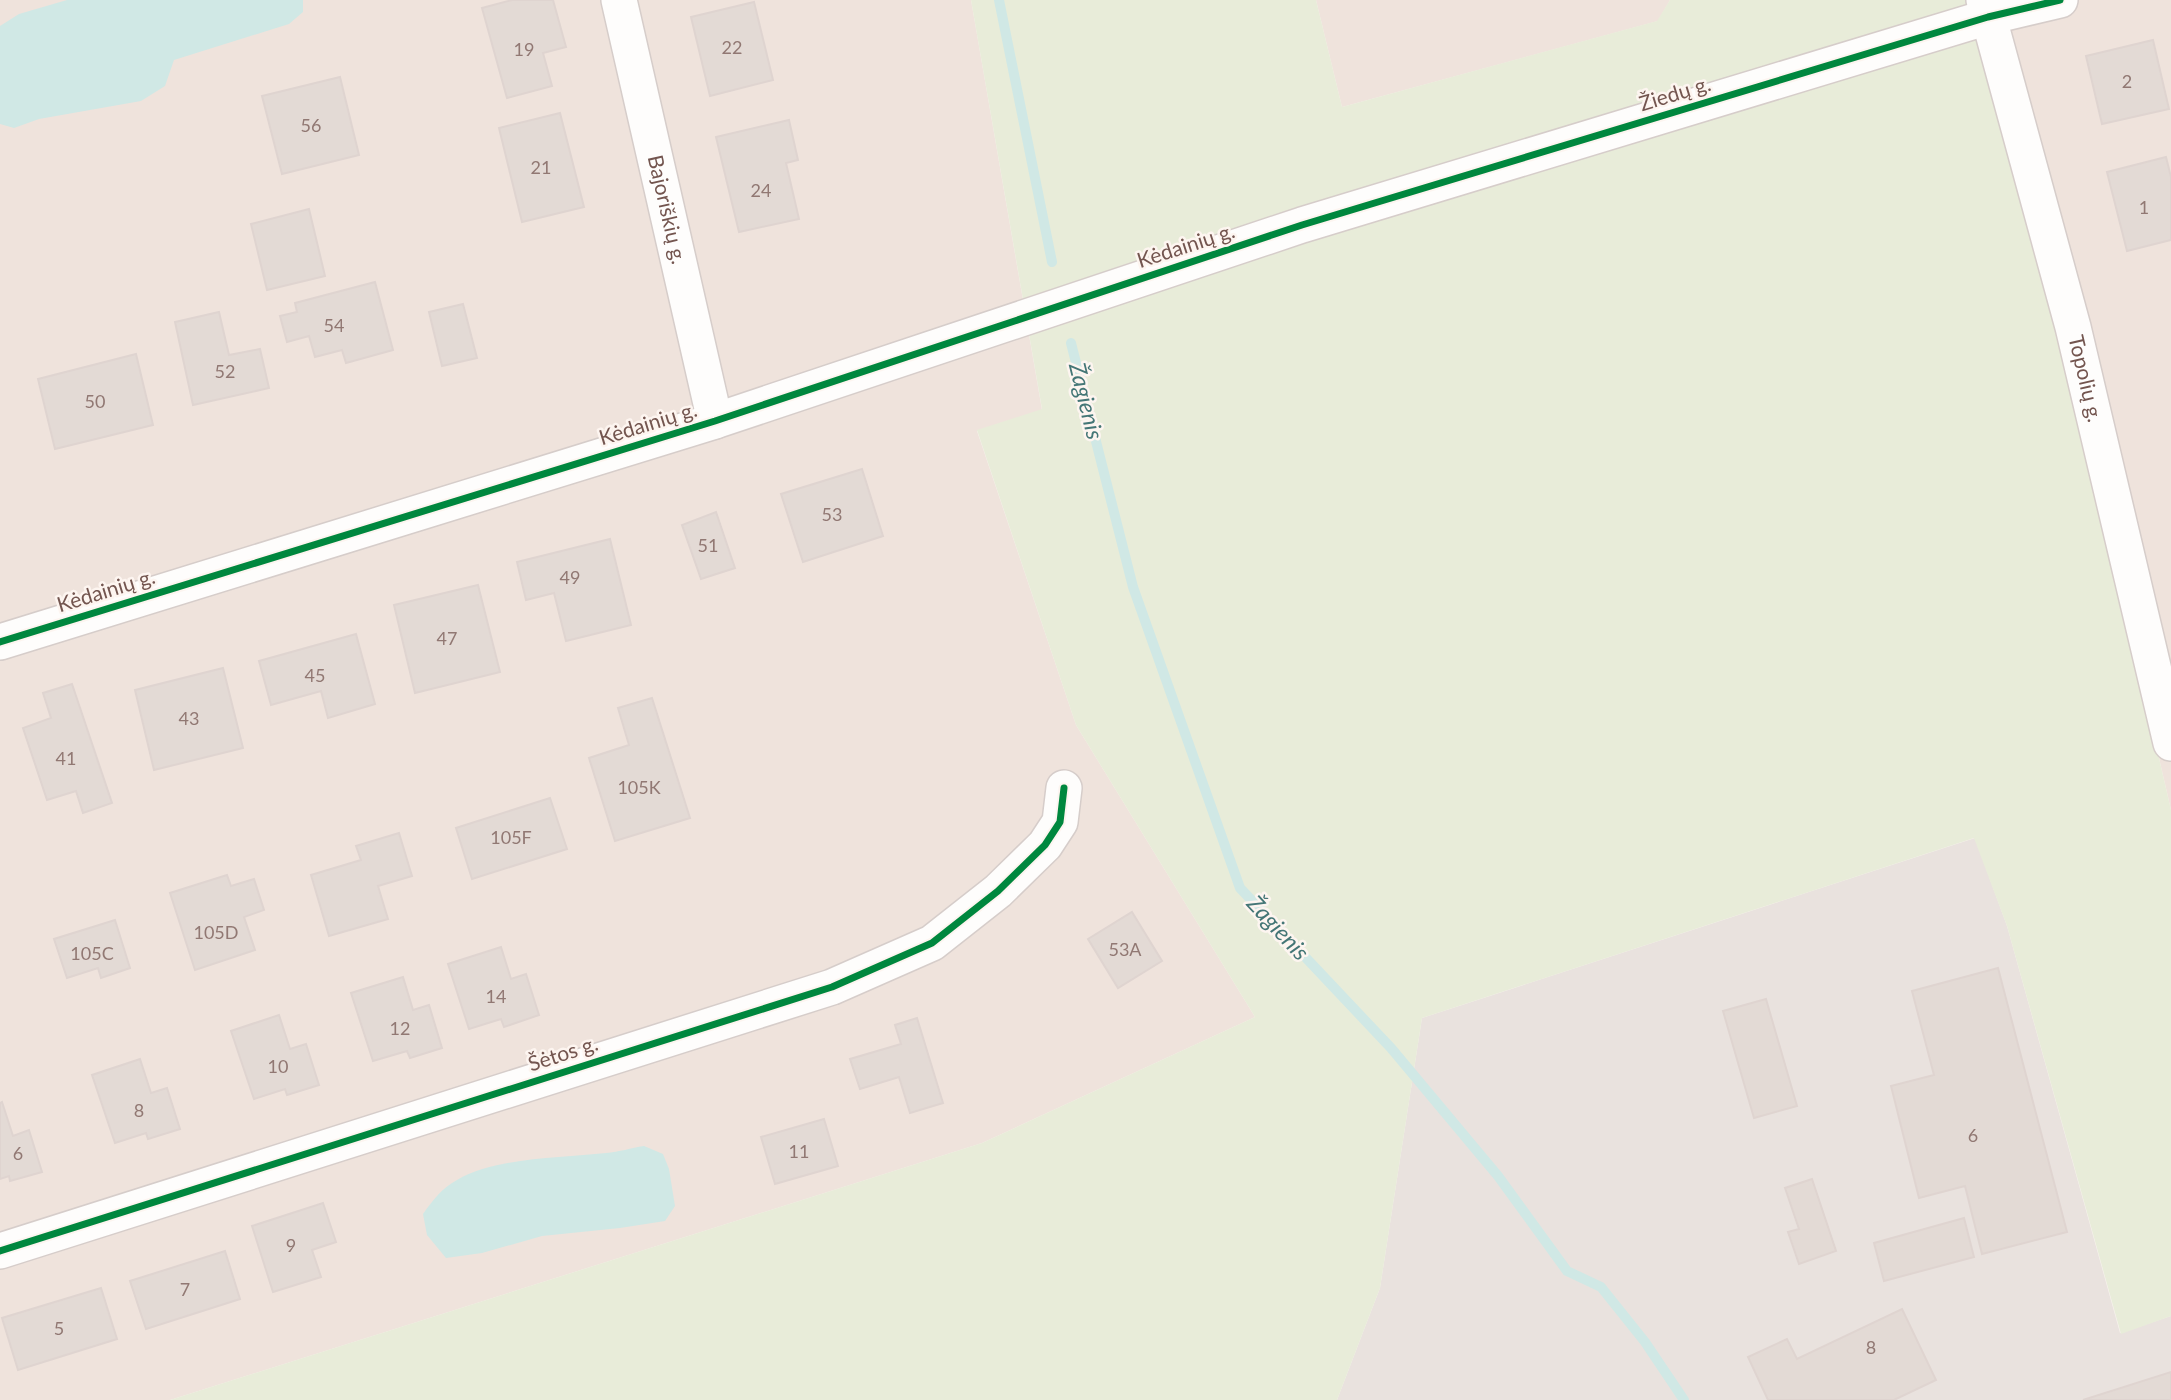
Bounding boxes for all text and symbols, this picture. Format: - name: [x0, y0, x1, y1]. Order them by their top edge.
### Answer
- house number: 22: [722, 36, 742, 58]
- house number: 19: [514, 38, 534, 60]
- street label: Žiedų g.: [1636, 70, 1713, 115]
- house number: 2: [2122, 70, 2132, 92]
- house number: 56: [301, 114, 321, 136]
- street label: Bajoriškių g.: [644, 152, 693, 266]
- house number: 21: [531, 156, 551, 178]
- house number: 24: [751, 179, 771, 201]
- house number: 1: [2139, 196, 2149, 218]
- street label: Kėdainių g.: [1134, 217, 1238, 272]
- house number: 54: [324, 314, 344, 336]
- street label: Topolių g.: [2064, 332, 2109, 424]
- water label: Žagienis: [1064, 358, 1110, 442]
- house number: 52: [215, 360, 235, 382]
- house number: 50: [85, 390, 105, 412]
- street label: Kėdainių g.: [596, 396, 700, 449]
- house number: 53: [822, 503, 842, 525]
- house number: 51: [698, 534, 718, 556]
- street label: Kėdainių g.: [54, 563, 158, 616]
- house number: 49: [560, 566, 580, 588]
- house number: 47: [437, 627, 457, 649]
- house number: 45: [305, 664, 325, 686]
- house number: 43: [179, 707, 199, 729]
- house number: 41: [56, 747, 76, 769]
- house number: 105K: [617, 776, 661, 798]
- house number: 105F: [490, 826, 532, 848]
- water label: Žagienis: [1241, 888, 1316, 965]
- house number: 105D: [193, 921, 239, 943]
- house number: 53A: [1108, 938, 1142, 960]
- house number: 105C: [70, 942, 114, 964]
- house number: 14: [486, 985, 506, 1007]
- house number: 12: [390, 1017, 410, 1039]
- street label: Šėtos g.: [524, 1030, 601, 1076]
- house number: 10: [268, 1055, 288, 1077]
- house number: 8: [134, 1099, 144, 1121]
- house number: 6: [1968, 1124, 1978, 1146]
- house number: 11: [789, 1140, 809, 1162]
- house number: 6: [13, 1142, 23, 1164]
- house number: 9: [286, 1234, 296, 1256]
- house number: 7: [180, 1278, 190, 1300]
- house number: 5: [54, 1317, 64, 1339]
- house number: 8: [1866, 1336, 1876, 1358]

